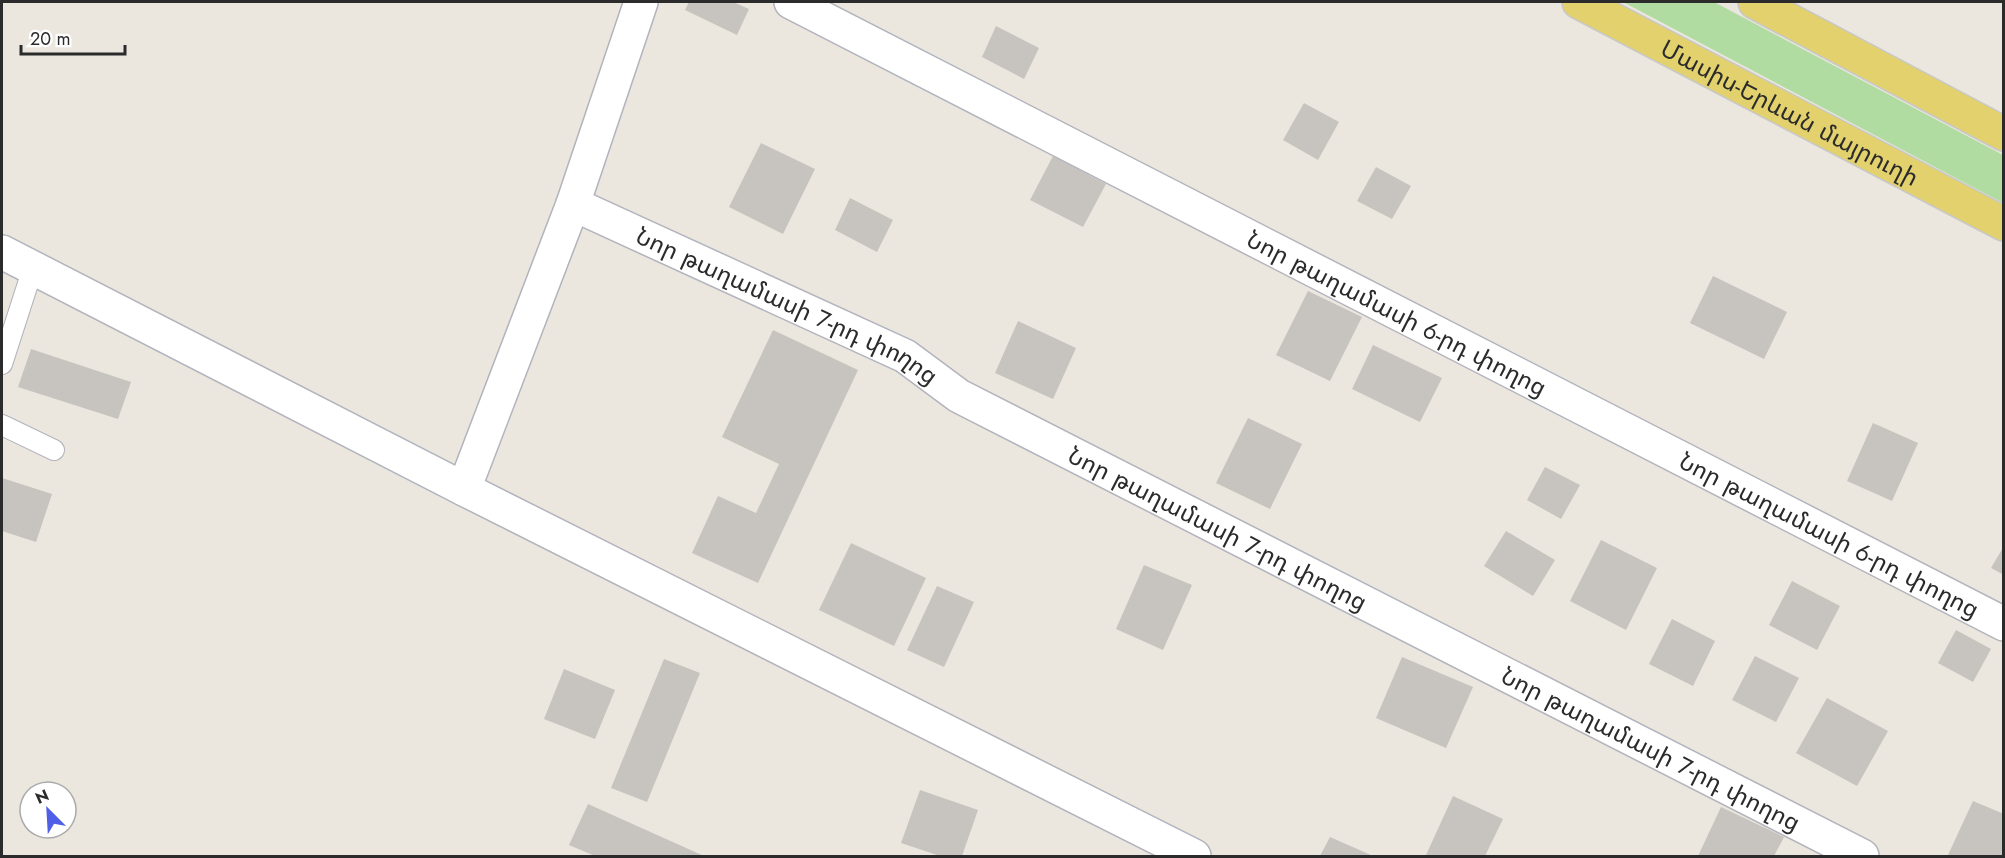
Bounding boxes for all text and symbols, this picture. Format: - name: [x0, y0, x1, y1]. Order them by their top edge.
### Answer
- scale bar: [21, 18, 124, 56]
- text: 20 m: [30, 26, 70, 52]
- street label: Մասիս-Երևան մայրուղի: [1655, 30, 1925, 194]
- street label: Նոր թաղամասի 7-րդ փողոց: [630, 218, 946, 393]
- street label: Նոր թաղամասի 6-րդ փողոց: [1241, 221, 1553, 404]
- street label: Նոր թաղամասի 7-րդ փողոց: [1062, 437, 1374, 619]
- street label: Նոր թաղամասի 6-րդ փողոց: [1673, 443, 1986, 626]
- street label: Նոր թաղամասի 7-րդ փողոց: [1495, 658, 1807, 839]
- north arrow: [18, 780, 78, 840]
- text: N: [32, 784, 53, 810]

